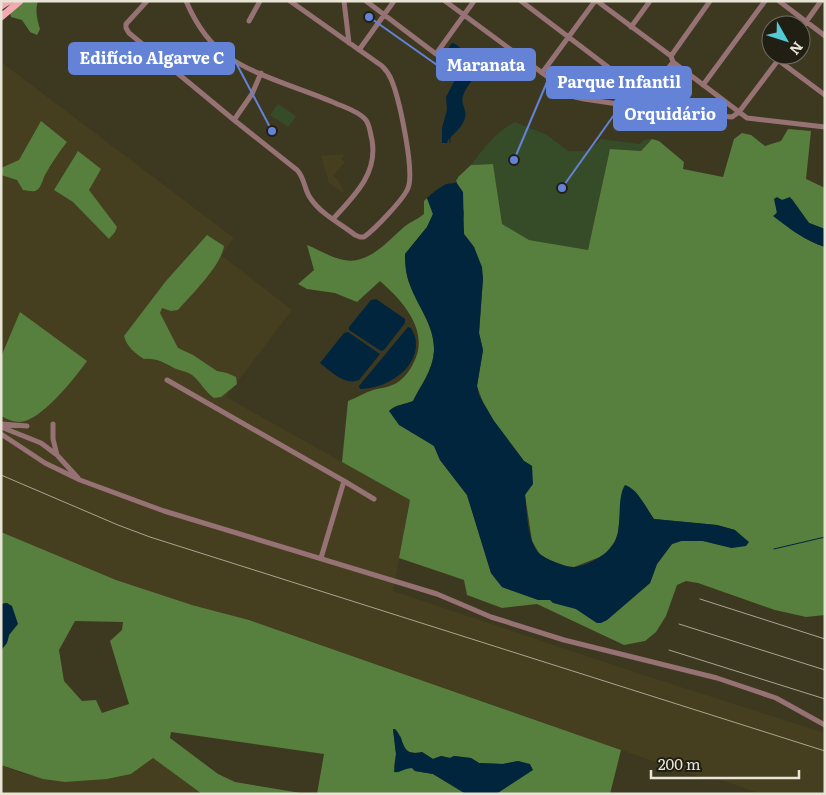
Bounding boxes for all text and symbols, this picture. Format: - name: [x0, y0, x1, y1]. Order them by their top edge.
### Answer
- north arrow: [761, 15, 811, 65]
- text: N: [785, 38, 808, 60]
- callout: Edifício Algarve C: [69, 43, 234, 74]
- text: Edifício Algarve C: [80, 45, 224, 69]
- callout: Maranata: [437, 49, 535, 80]
- text: Maranata: [447, 52, 526, 76]
- callout: Parque Infantil: [547, 67, 691, 98]
- text: Parque Infantil: [557, 69, 681, 93]
- callout: Orquidário: [614, 99, 726, 130]
- text: Orquidário: [624, 101, 716, 125]
- scale bar: [651, 748, 798, 780]
- text: 200 m: [658, 752, 701, 775]

